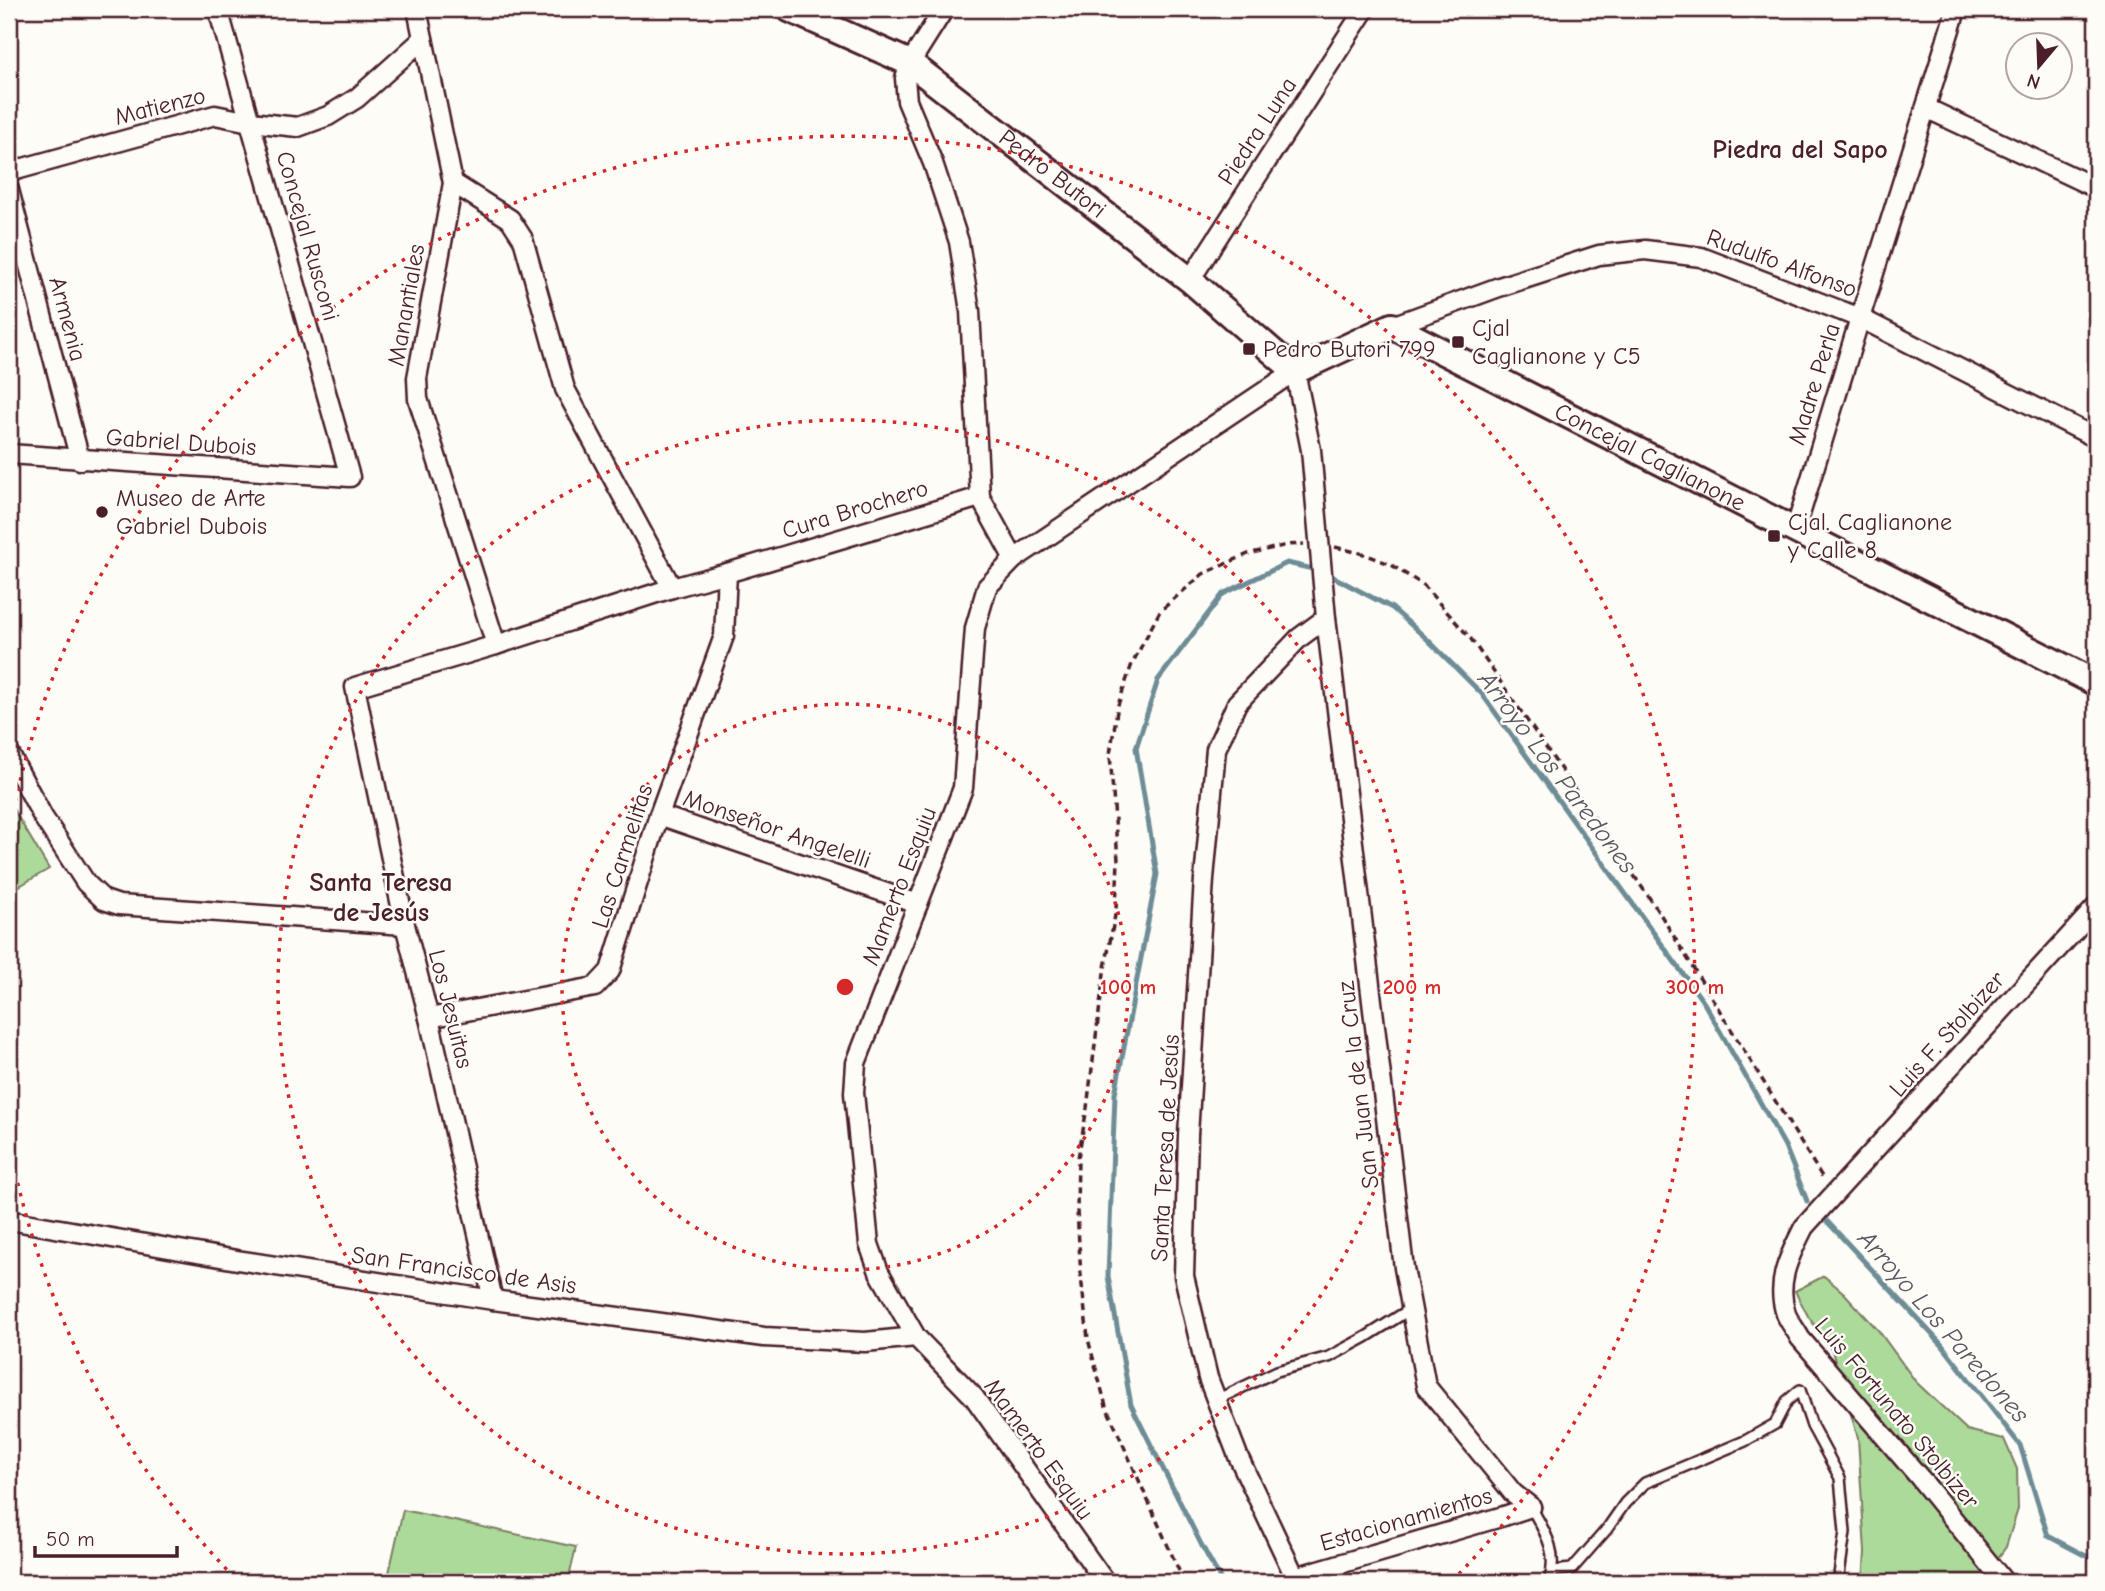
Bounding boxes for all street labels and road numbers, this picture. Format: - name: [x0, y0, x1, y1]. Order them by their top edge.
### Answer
- street label: Piedra Luna: [1212, 72, 1302, 190]
- street label: Matienzo: [112, 81, 208, 131]
- street label: Pedro Butori: [993, 123, 1112, 224]
- street label: Concejal Rusconi: [270, 148, 346, 324]
- street label: Rudulfo Alfonso: [1703, 223, 1861, 303]
- street label: Manantiales: [381, 242, 431, 368]
- street label: Armenia: [43, 274, 93, 364]
- street label: Madre Perla: [1782, 320, 1846, 448]
- street label: Concejal Caglianone: [1550, 397, 1750, 517]
- street label: Gabriel Dubois: [105, 423, 257, 461]
- street label: Cura Brochero: [778, 473, 932, 545]
- street label: Las Carmelitas: [586, 780, 658, 932]
- street label: Monseñor Angelelli: [679, 784, 875, 874]
- street label: Mamerto Esquiu: [856, 803, 942, 969]
- street label: Los Jesuitas: [423, 947, 479, 1071]
- street label: Luis F. Stolbizer: [1883, 965, 2011, 1102]
- street label: San Juan de la Cruz: [1331, 979, 1385, 1191]
- street label: Santa Teresa de Jesús: [1145, 1034, 1185, 1262]
- street label: San Francisco de Asis: [350, 1240, 578, 1300]
- street label: Luis Fortunato Stolbizer: [1809, 1312, 1985, 1515]
- street label: Mamerto Esquiu: [978, 1373, 1100, 1525]
- street label: Estacionamientos: [1317, 1481, 1495, 1557]

